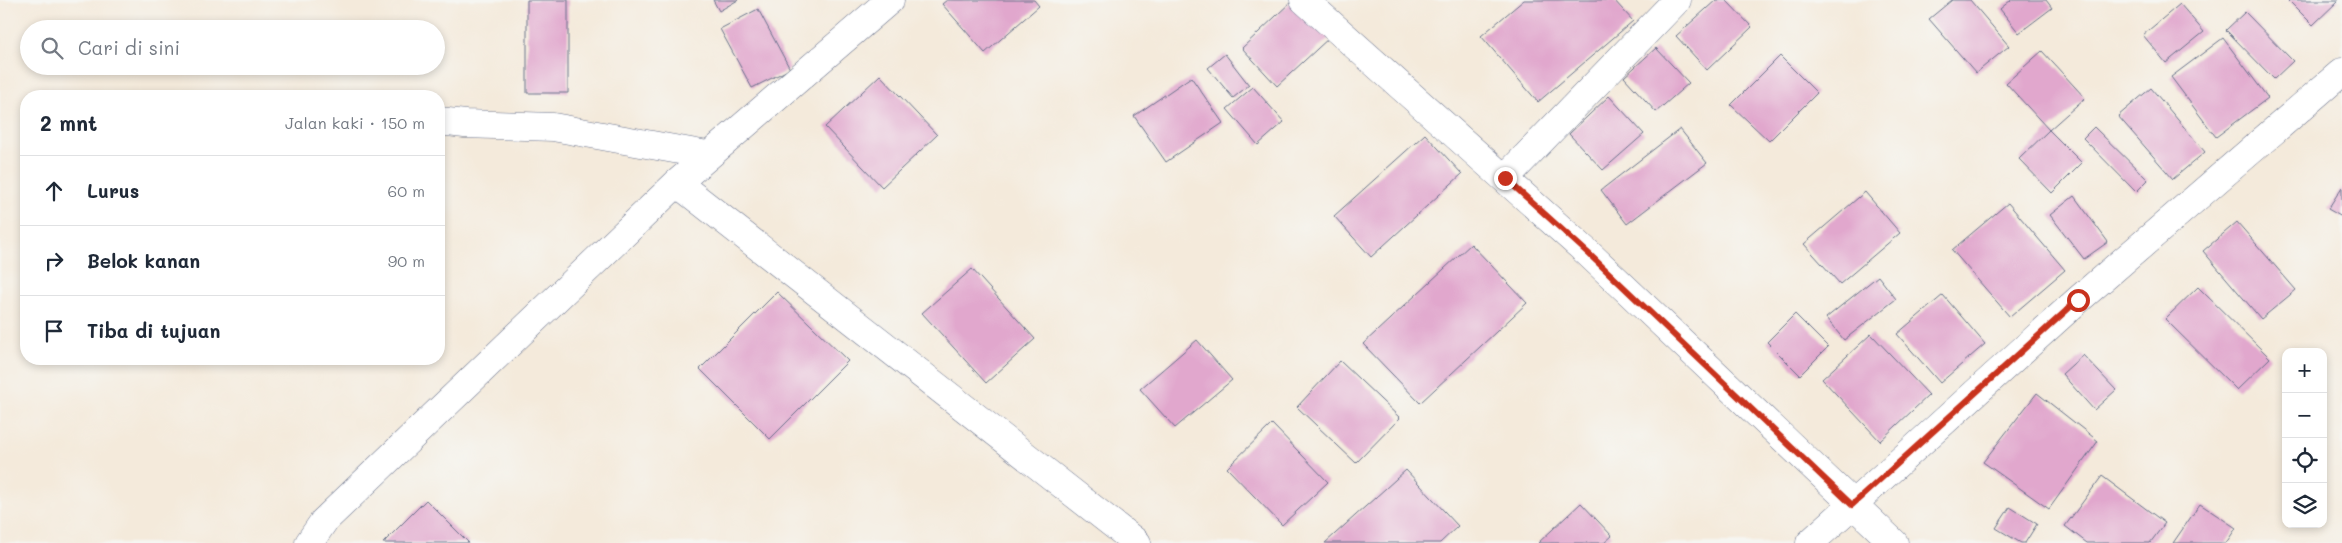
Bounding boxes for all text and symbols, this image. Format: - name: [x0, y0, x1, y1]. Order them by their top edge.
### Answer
- search box: [20, 20, 445, 75]
- icon: search: [38, 34, 66, 62]
- text: Cari di sini: [78, 35, 180, 60]
- text: 2 mnt: [40, 109, 97, 136]
- text: Jalan kaki · 150 m: [285, 112, 425, 133]
- route end: [1494, 167, 1517, 190]
- icon: ahead: [40, 177, 68, 205]
- text: Lurus: [87, 178, 139, 203]
- text: 60 m: [388, 180, 425, 201]
- icon: right: [40, 247, 68, 275]
- text: Belok kanan: [87, 248, 200, 273]
- text: 90 m: [388, 250, 425, 271]
- route start: [2067, 289, 2090, 312]
- icon: arrive: [40, 317, 68, 345]
- text: Tiba di tujuan: [87, 318, 220, 343]
- map controls: [2282, 348, 2327, 528]
- button: +: [2282, 348, 2327, 393]
- button: −: [2282, 393, 2327, 438]
- button: locate: [2282, 438, 2327, 483]
- button: layers: [2282, 483, 2327, 528]

